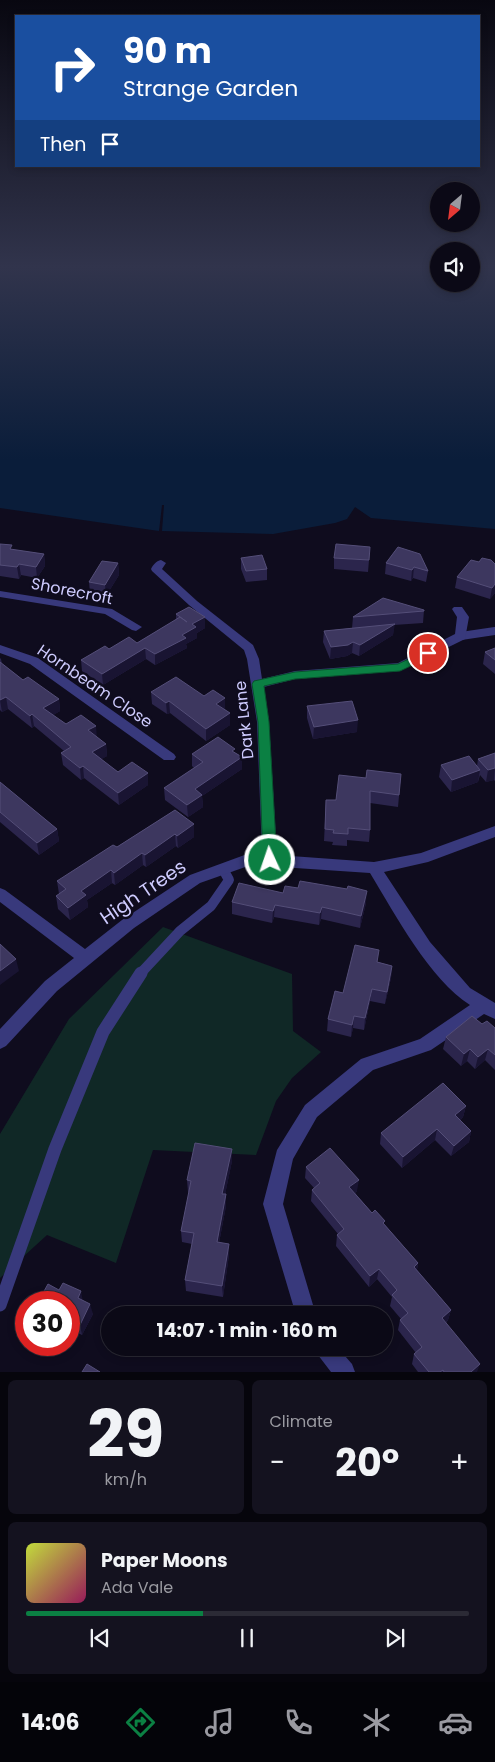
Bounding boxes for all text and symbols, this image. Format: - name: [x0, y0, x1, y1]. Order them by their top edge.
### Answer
- text: 90 m: [123, 26, 212, 75]
- icon: right: [40, 35, 105, 100]
- text: Strange Garden: [123, 73, 298, 104]
- icon: arrive: [96, 130, 124, 158]
- text: Then: [40, 131, 86, 158]
- north arrow: [430, 182, 480, 232]
- map controls: [430, 182, 480, 292]
- button: sound: [430, 242, 480, 292]
- street label: Shorecroft: [29, 572, 115, 610]
- pin: [407, 632, 449, 674]
- street label: Hornbeam Close: [33, 639, 157, 733]
- icon: arrive: [414, 639, 442, 667]
- street label: Dark Lane: [228, 680, 260, 760]
- position arrow: [243, 833, 295, 885]
- street label: High Trees: [95, 853, 191, 931]
- speed limit sign: 30: [15, 1291, 80, 1356]
- text: 14:07 · 1 min · 160 m: [157, 1317, 337, 1344]
- text: 29: [87, 1389, 164, 1480]
- text: Climate: [270, 1410, 333, 1433]
- text: 20°: [335, 1436, 399, 1489]
- text: −: [270, 1443, 285, 1482]
- text: +: [450, 1443, 469, 1482]
- text: km/h: [104, 1468, 147, 1491]
- text: Paper Moons: [101, 1547, 228, 1574]
- text: Ada Vale: [101, 1576, 173, 1599]
- icon: previous: [86, 1624, 114, 1652]
- icon: pause: [233, 1624, 261, 1652]
- icon: next: [381, 1624, 409, 1652]
- icon: directions: [123, 1705, 158, 1740]
- icon: music: [202, 1705, 237, 1740]
- icon: phone: [281, 1705, 316, 1740]
- icon: climate: [359, 1705, 394, 1740]
- icon: car: [438, 1705, 473, 1740]
- text: 14:06: [22, 1707, 80, 1738]

